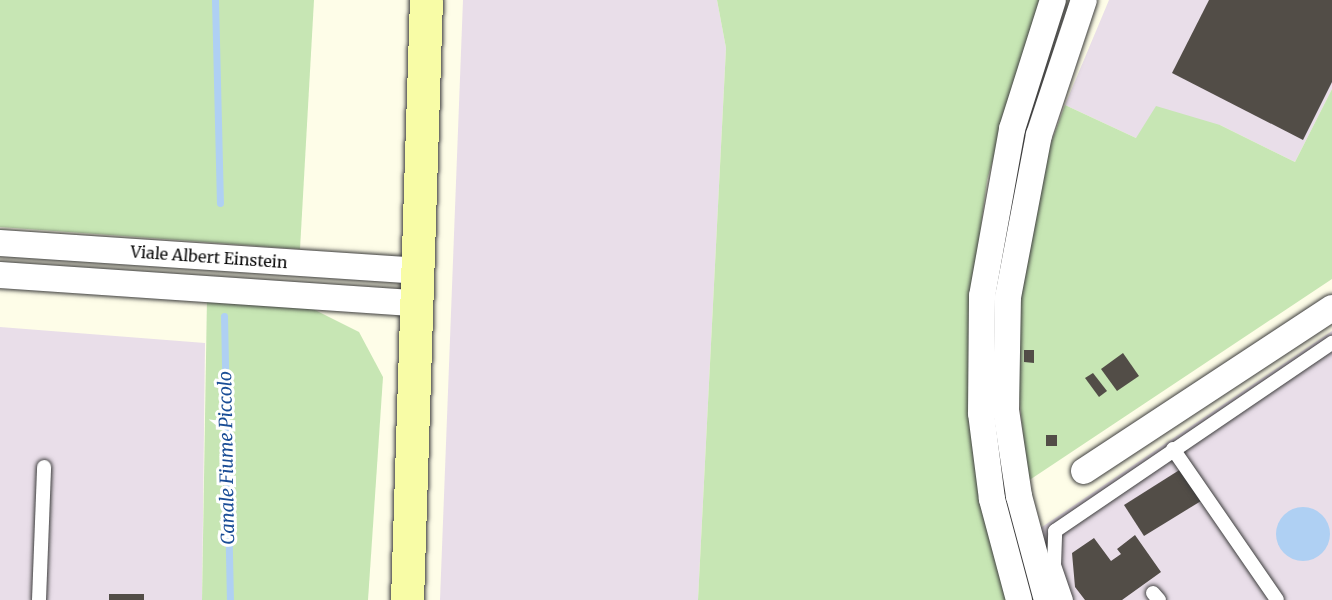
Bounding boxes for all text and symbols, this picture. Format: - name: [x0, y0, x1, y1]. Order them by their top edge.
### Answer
- street label: Viale Albert Einstein: [130, 242, 288, 272]
- water label: Canale Fiume Piccolo: [215, 371, 239, 545]

